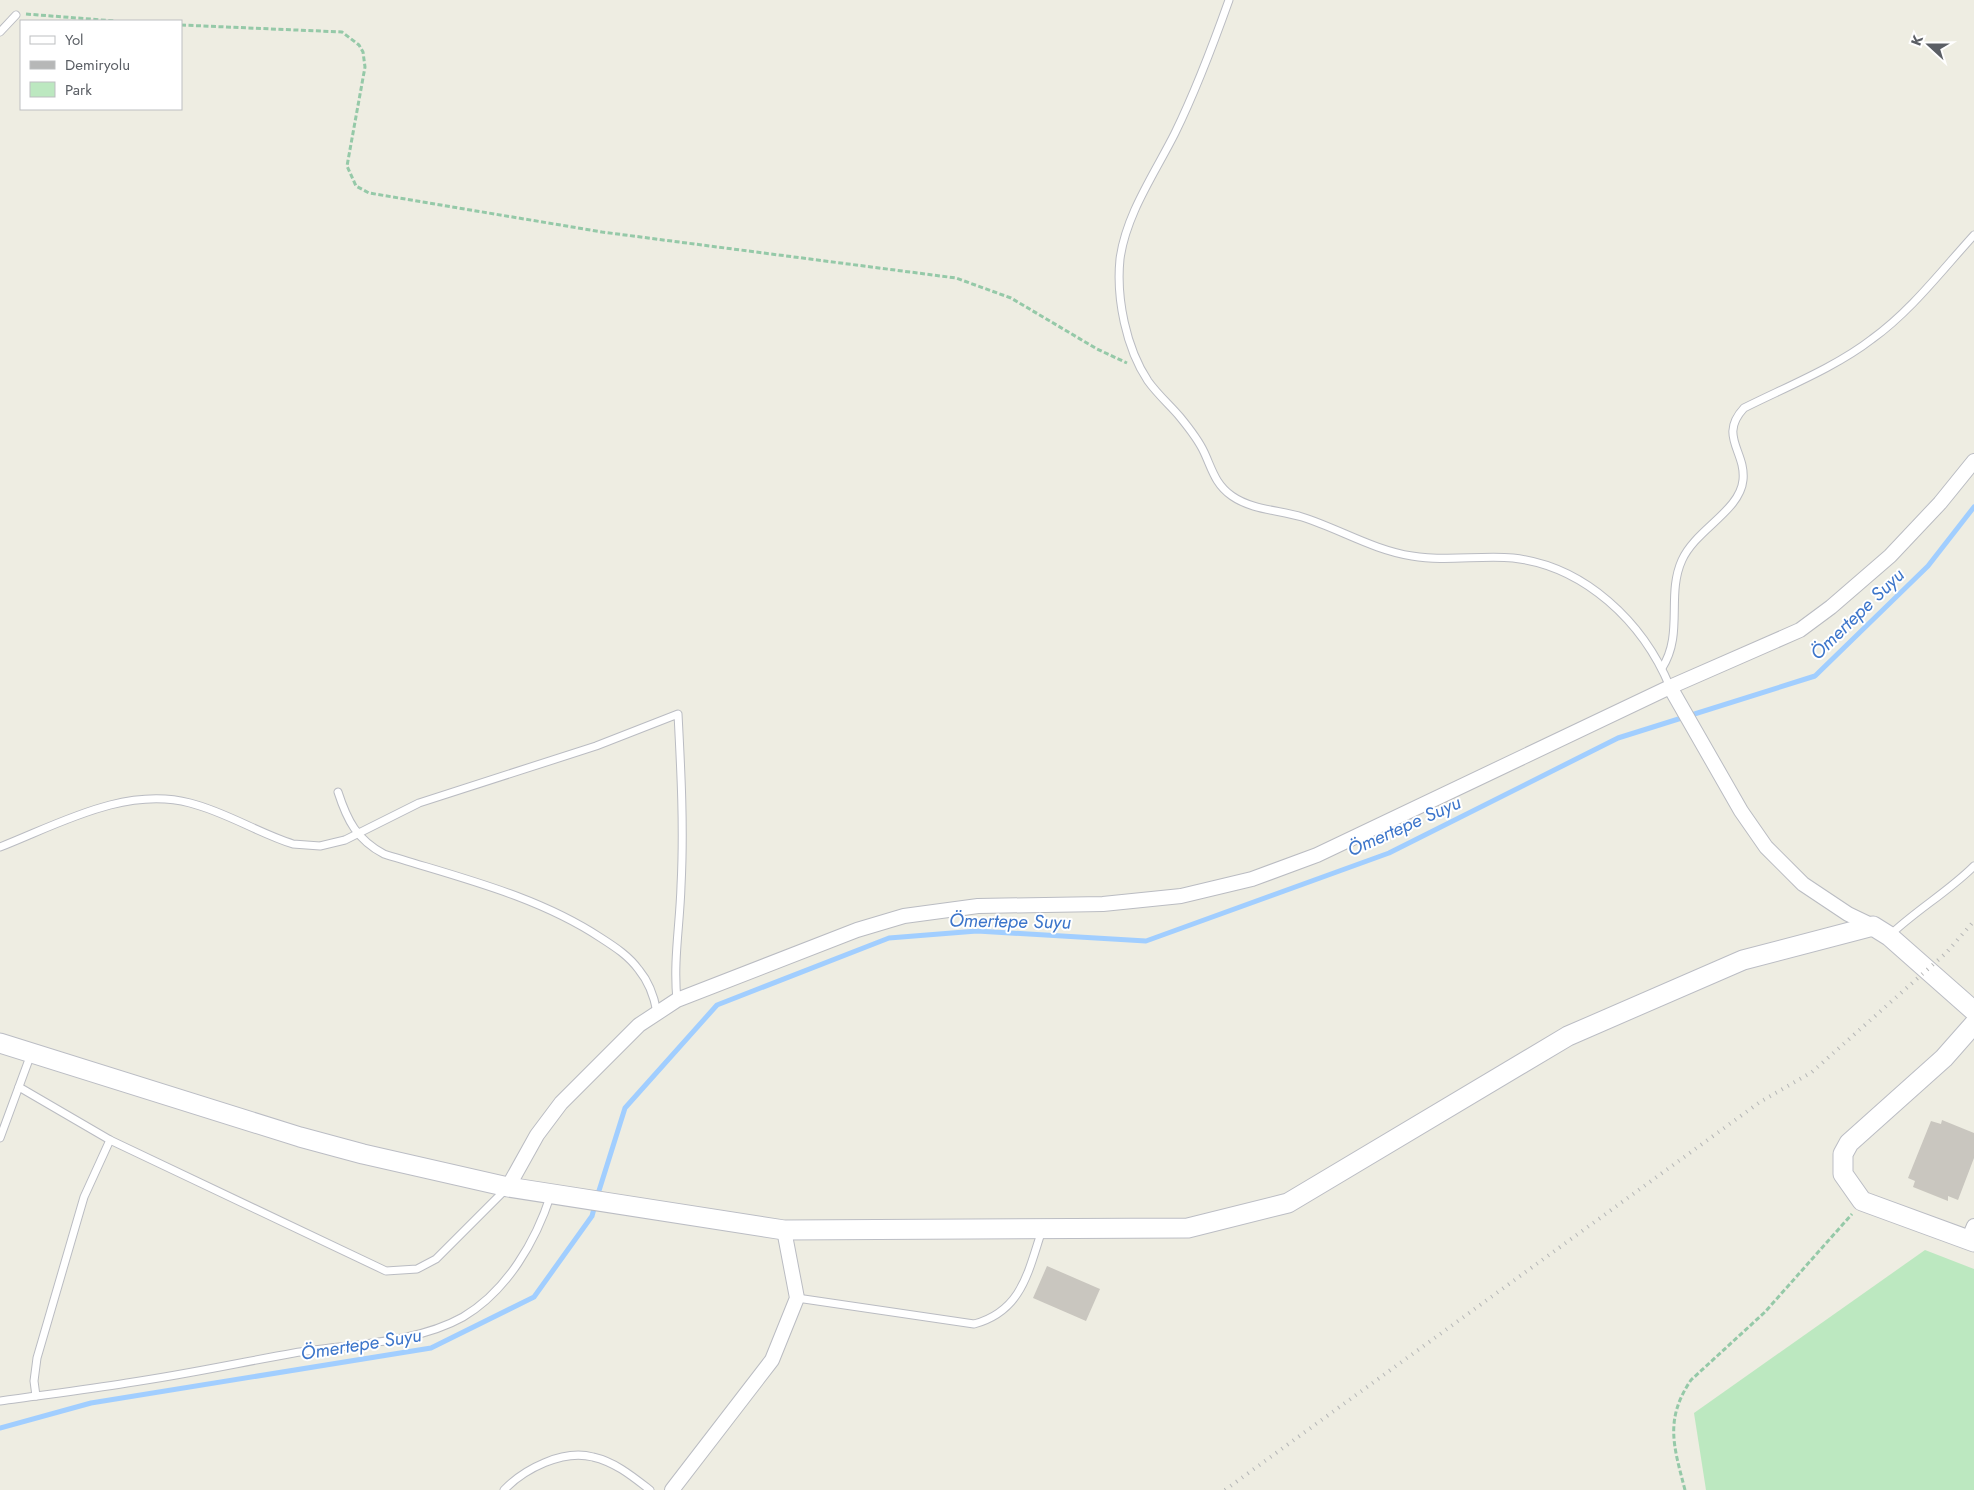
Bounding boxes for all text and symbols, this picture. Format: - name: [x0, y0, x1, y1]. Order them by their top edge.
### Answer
- legend: [20, 20, 182, 110]
- north arrow: [1904, 20, 1954, 70]
- text: Yol: [65, 29, 84, 51]
- text: K: [1906, 32, 1928, 48]
- text: Demiryolu: [65, 54, 130, 76]
- text: Park: [65, 79, 92, 101]
- water label: Ömertepe Suyu: [1804, 562, 1910, 666]
- water label: Ömertepe Suyu: [1343, 789, 1466, 863]
- water label: Ömertepe Suyu: [949, 906, 1072, 936]
- water label: Ömertepe Suyu: [299, 1321, 424, 1367]

